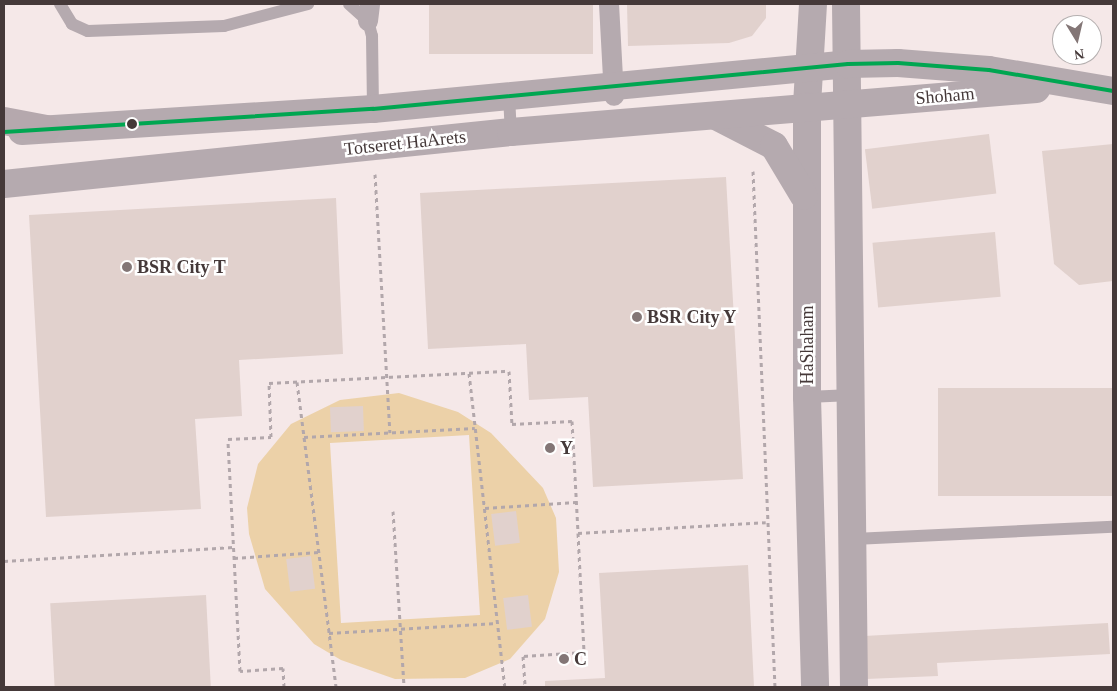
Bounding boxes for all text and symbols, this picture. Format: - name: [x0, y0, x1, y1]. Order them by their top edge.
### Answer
- north arrow: [1052, 15, 1102, 65]
- text: N: [1073, 46, 1085, 63]
- street label: Shoham: [910, 82, 980, 110]
- unlabelled marker: [127, 119, 137, 129]
- street label: Totseret HaArets: [334, 125, 476, 161]
- place label: BSR City T: [137, 256, 225, 278]
- marker: BSR City T: [121, 261, 133, 273]
- street label: HaShaham: [796, 299, 818, 391]
- place label: BSR City Y: [647, 306, 736, 328]
- marker: BSR City Y: [631, 311, 643, 323]
- place label: Y: [560, 437, 571, 459]
- marker: Y: [544, 442, 556, 454]
- place label: C: [574, 648, 586, 670]
- marker: C: [558, 653, 570, 665]

